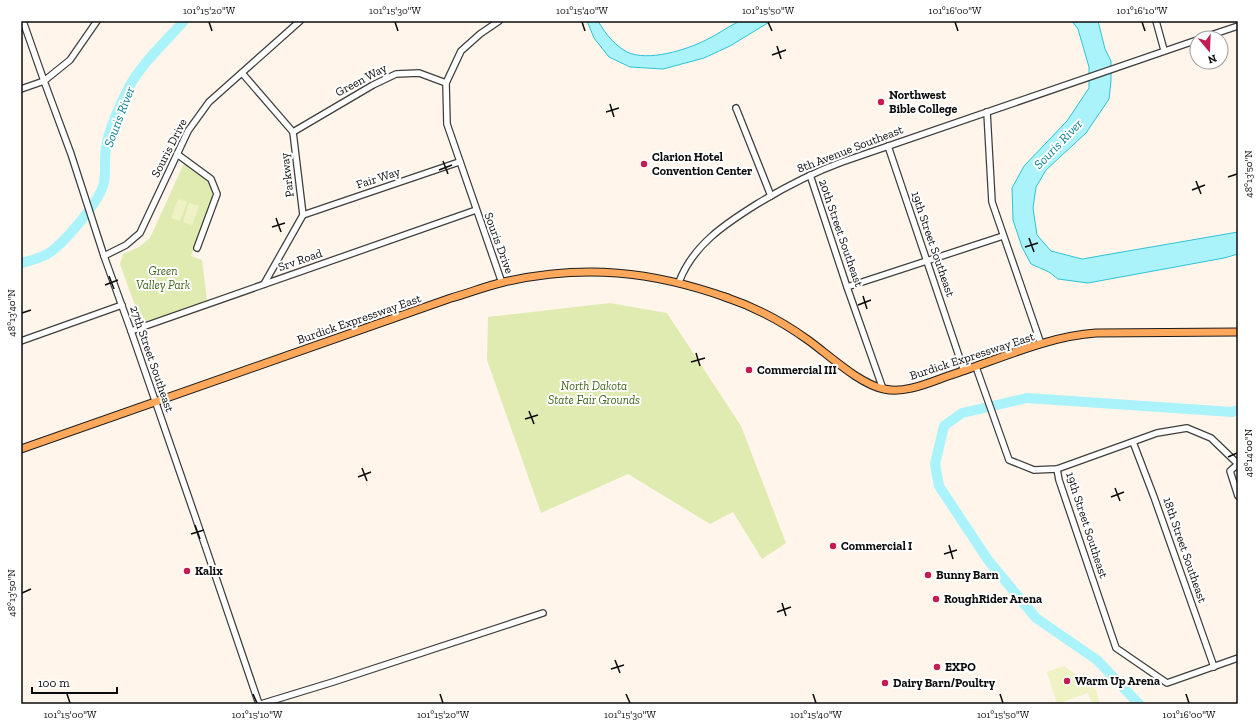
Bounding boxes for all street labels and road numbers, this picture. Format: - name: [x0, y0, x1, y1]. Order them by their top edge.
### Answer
- street label: Green Way: [333, 60, 390, 99]
- street label: Souris Drive: [148, 116, 190, 180]
- street label: 8th Avenue Southeast: [795, 122, 905, 176]
- street label: Parkway: [277, 151, 297, 198]
- street label: Fair Way: [354, 164, 402, 192]
- street label: 20th Street Southeast: [816, 177, 866, 289]
- street label: 19th Street Southeast: [908, 189, 958, 299]
- street label: Souris Drive: [481, 211, 517, 276]
- street label: Srv Road: [276, 246, 324, 274]
- street label: Burdick Expressway East: [295, 291, 423, 347]
- street label: 27th Street Southeast: [127, 304, 177, 415]
- street label: Burdick Expressway East: [908, 329, 1037, 383]
- street label: 19th Street Southeast: [1063, 470, 1111, 580]
- street label: 18th Street Southeast: [1160, 495, 1210, 605]

